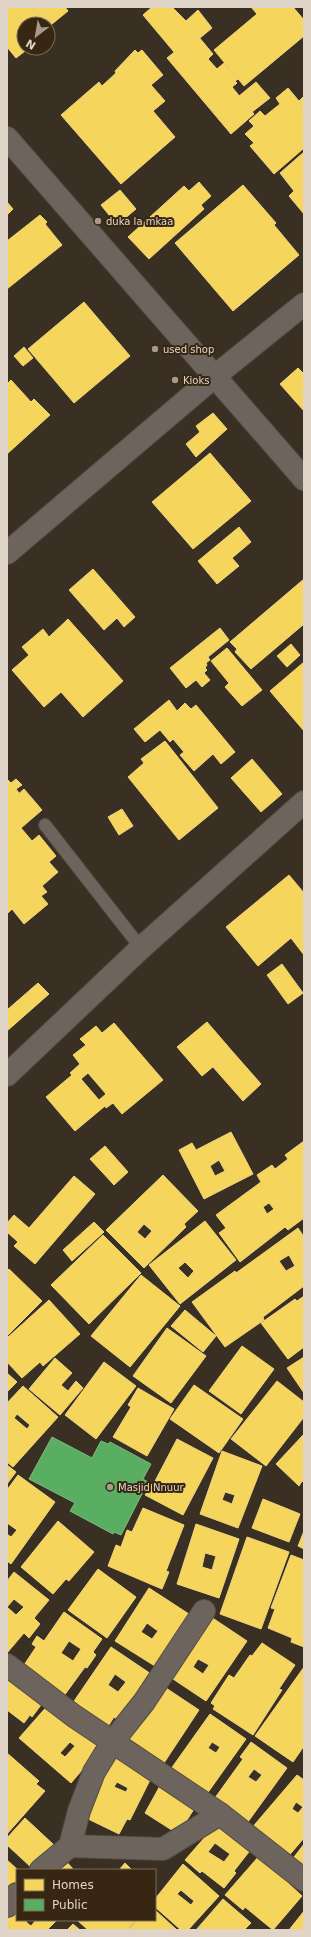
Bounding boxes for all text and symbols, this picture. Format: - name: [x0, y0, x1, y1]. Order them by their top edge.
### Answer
- north arrow: [16, 16, 56, 56]
- text: N: [24, 36, 38, 52]
- marker: duka la mkaa: [93, 216, 103, 226]
- place label: duka la mkaa: [106, 216, 173, 227]
- marker: used shop: [150, 344, 160, 354]
- place label: used shop: [163, 344, 214, 355]
- marker: Kioks: [170, 375, 180, 385]
- place label: Kioks: [183, 375, 209, 386]
- marker: Masjid Nnuur: [105, 1482, 115, 1492]
- place label: Masjid Nnuur: [118, 1482, 185, 1493]
- legend: [16, 1869, 156, 1921]
- text: Homes: [52, 1878, 94, 1892]
- text: Public: [52, 1898, 88, 1912]

